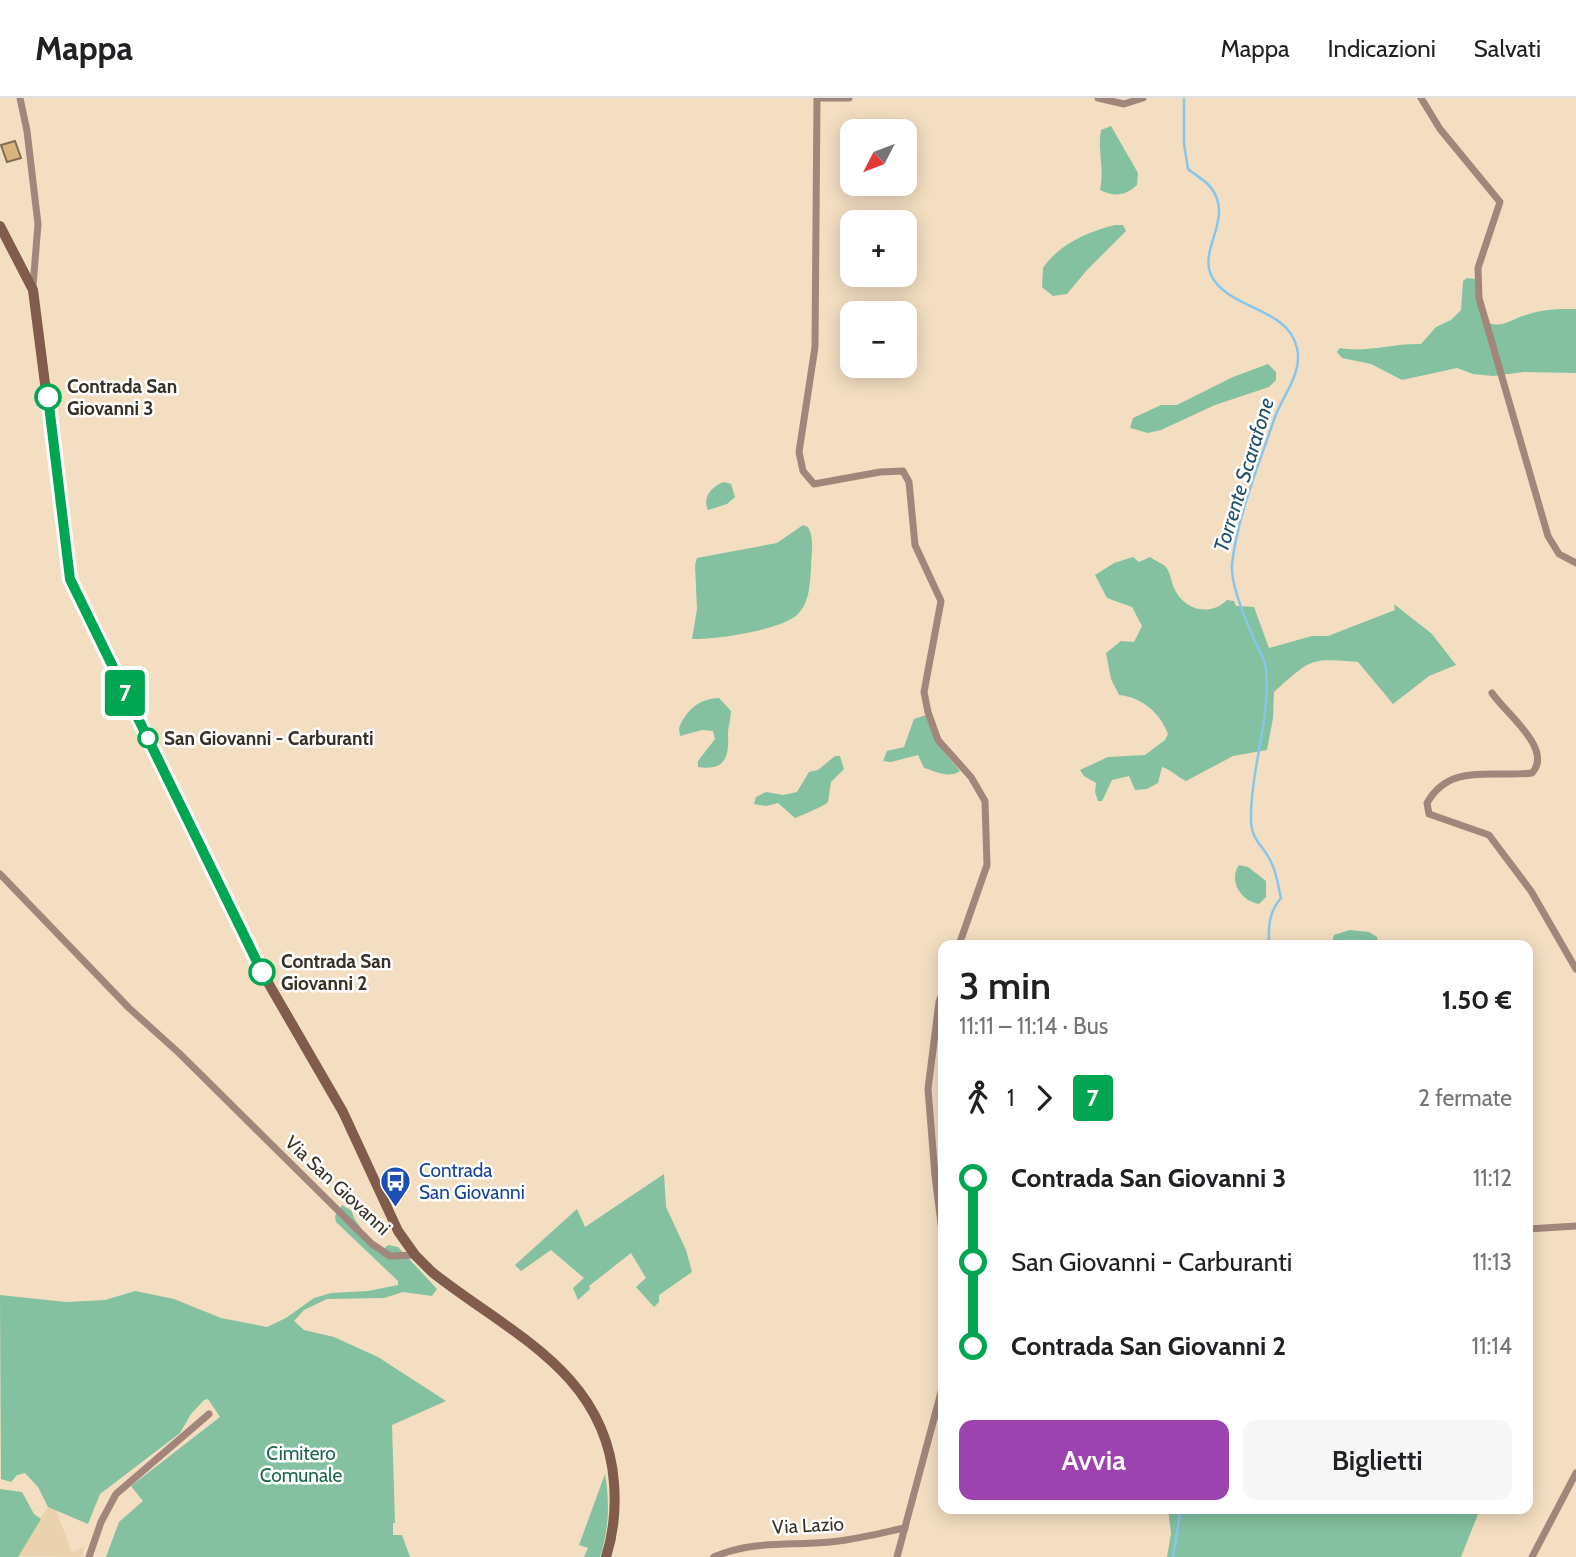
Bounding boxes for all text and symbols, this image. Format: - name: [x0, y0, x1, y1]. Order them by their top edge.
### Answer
- text: Mappa: [35, 28, 133, 68]
- text: Mappa: [1220, 34, 1290, 63]
- text: Indicazioni: [1328, 34, 1436, 63]
- text: Salvati: [1474, 34, 1541, 63]
- north arrow: [840, 119, 917, 196]
- map controls: [840, 119, 917, 378]
- button: +: [840, 210, 917, 287]
- button: −: [840, 301, 917, 378]
- place label: Contrada San Giovanni 3: [67, 375, 177, 420]
- marker: Contrada San Giovanni 3: [35, 384, 61, 410]
- water label: Torrente Scarafone: [1208, 394, 1279, 555]
- line badge: 7: [102, 670, 148, 716]
- text: 7: [119, 678, 131, 707]
- place label: San Giovanni - Carburanti: [164, 727, 374, 750]
- marker: San Giovanni - Carburanti: [138, 728, 158, 748]
- place label: Contrada San Giovanni 2: [281, 950, 391, 995]
- marker: Contrada San Giovanni 2: [249, 959, 275, 985]
- text: 3 min: [959, 962, 1051, 1009]
- text: 1.50 €: [1442, 984, 1512, 1016]
- text: 11:11 – 11:14 · Bus: [959, 1012, 1108, 1040]
- icon: walk: [959, 1079, 997, 1117]
- icon: forward: [1025, 1079, 1063, 1117]
- text: 7: [1087, 1083, 1099, 1112]
- text: 1: [1007, 1084, 1015, 1112]
- text: 2 fermate: [1418, 1084, 1512, 1112]
- street label: Via San Giovanni: [280, 1131, 395, 1240]
- place label: Contrada San Giovanni: [419, 1159, 525, 1204]
- text: Contrada San Giovanni 3: [1011, 1162, 1286, 1194]
- bus stop icon: Contrada San Giovanni: [379, 1164, 413, 1208]
- text: 11:12: [1473, 1164, 1512, 1192]
- text: San Giovanni - Carburanti: [1011, 1246, 1292, 1278]
- text: 11:13: [1472, 1248, 1512, 1276]
- text: Contrada San Giovanni 2: [1011, 1330, 1286, 1362]
- text: 11:14: [1471, 1332, 1512, 1360]
- button: Avvia: [959, 1420, 1229, 1500]
- button: Biglietti: [1243, 1420, 1512, 1500]
- park label: Cimitero Comunale: [260, 1442, 342, 1487]
- street label: Via Lazio: [772, 1512, 845, 1539]

